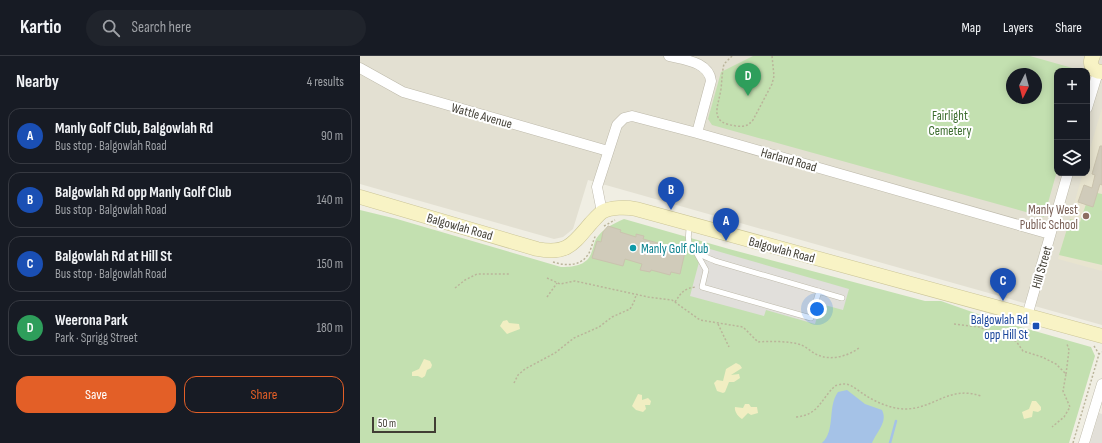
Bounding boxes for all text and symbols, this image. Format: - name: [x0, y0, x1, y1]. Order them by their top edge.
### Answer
- search box: [86, 10, 366, 46]
- text: Kartio: [20, 16, 62, 39]
- icon: search: [100, 17, 122, 39]
- text: Search here: [132, 18, 191, 37]
- text: Map: [961, 19, 981, 36]
- text: Layers: [1003, 19, 1033, 36]
- text: Share: [1055, 19, 1082, 36]
- pin: D: [735, 63, 761, 96]
- north arrow: [1006, 68, 1042, 104]
- map controls: [1054, 68, 1090, 176]
- button: +: [1054, 68, 1090, 104]
- text: Nearby: [16, 72, 59, 92]
- text: 4 results: [307, 74, 344, 90]
- street label: Wattle Avenue: [449, 100, 514, 132]
- button: −: [1054, 104, 1090, 140]
- park label: Fairlight Cemetery: [929, 108, 971, 139]
- text: Manly Golf Club, Balgowlah Rd: [55, 119, 213, 138]
- text: A: [27, 128, 33, 144]
- text: 90 m: [321, 128, 343, 144]
- text: Bus stop · Balgowlah Road: [55, 138, 167, 154]
- button: layers: [1054, 140, 1090, 176]
- street label: Harland Road: [759, 144, 819, 176]
- pin: B: [658, 177, 684, 210]
- text: Balgowlah Rd opp Manly Golf Club: [55, 183, 231, 202]
- text: B: [27, 192, 33, 208]
- text: 140 m: [317, 192, 343, 208]
- text: Bus stop · Balgowlah Road: [55, 202, 167, 218]
- place label: Manly West Public School: [1020, 202, 1078, 233]
- pin: A: [713, 208, 739, 241]
- street label: Balgowlah Road: [425, 210, 494, 244]
- marker: Manly West Public School: [1081, 211, 1091, 221]
- street label: Balgowlah Road: [747, 233, 817, 266]
- place label: Manly Golf Club: [641, 241, 709, 257]
- marker: Manly Golf Club: [628, 243, 638, 253]
- street label: Hill Street: [1028, 244, 1056, 290]
- text: Balgowlah Rd at Hill St: [55, 247, 172, 266]
- text: C: [27, 256, 33, 272]
- text: 150 m: [317, 256, 343, 272]
- text: Bus stop · Balgowlah Road: [55, 266, 167, 282]
- pin: C: [990, 268, 1016, 301]
- your location: [807, 299, 827, 319]
- text: Weerona Park: [55, 311, 128, 330]
- place label: Balgowlah Rd opp Hill St: [971, 312, 1028, 343]
- text: D: [27, 320, 33, 336]
- text: 180 m: [317, 320, 343, 336]
- marker: Balgowlah Rd opp Hill St: [1031, 321, 1041, 331]
- text: Park · Sprigg Street: [55, 330, 138, 346]
- button: Save: [16, 376, 176, 413]
- button: Share: [184, 376, 344, 413]
- scale bar: [372, 415, 436, 434]
- text: 50 m: [378, 417, 396, 430]

